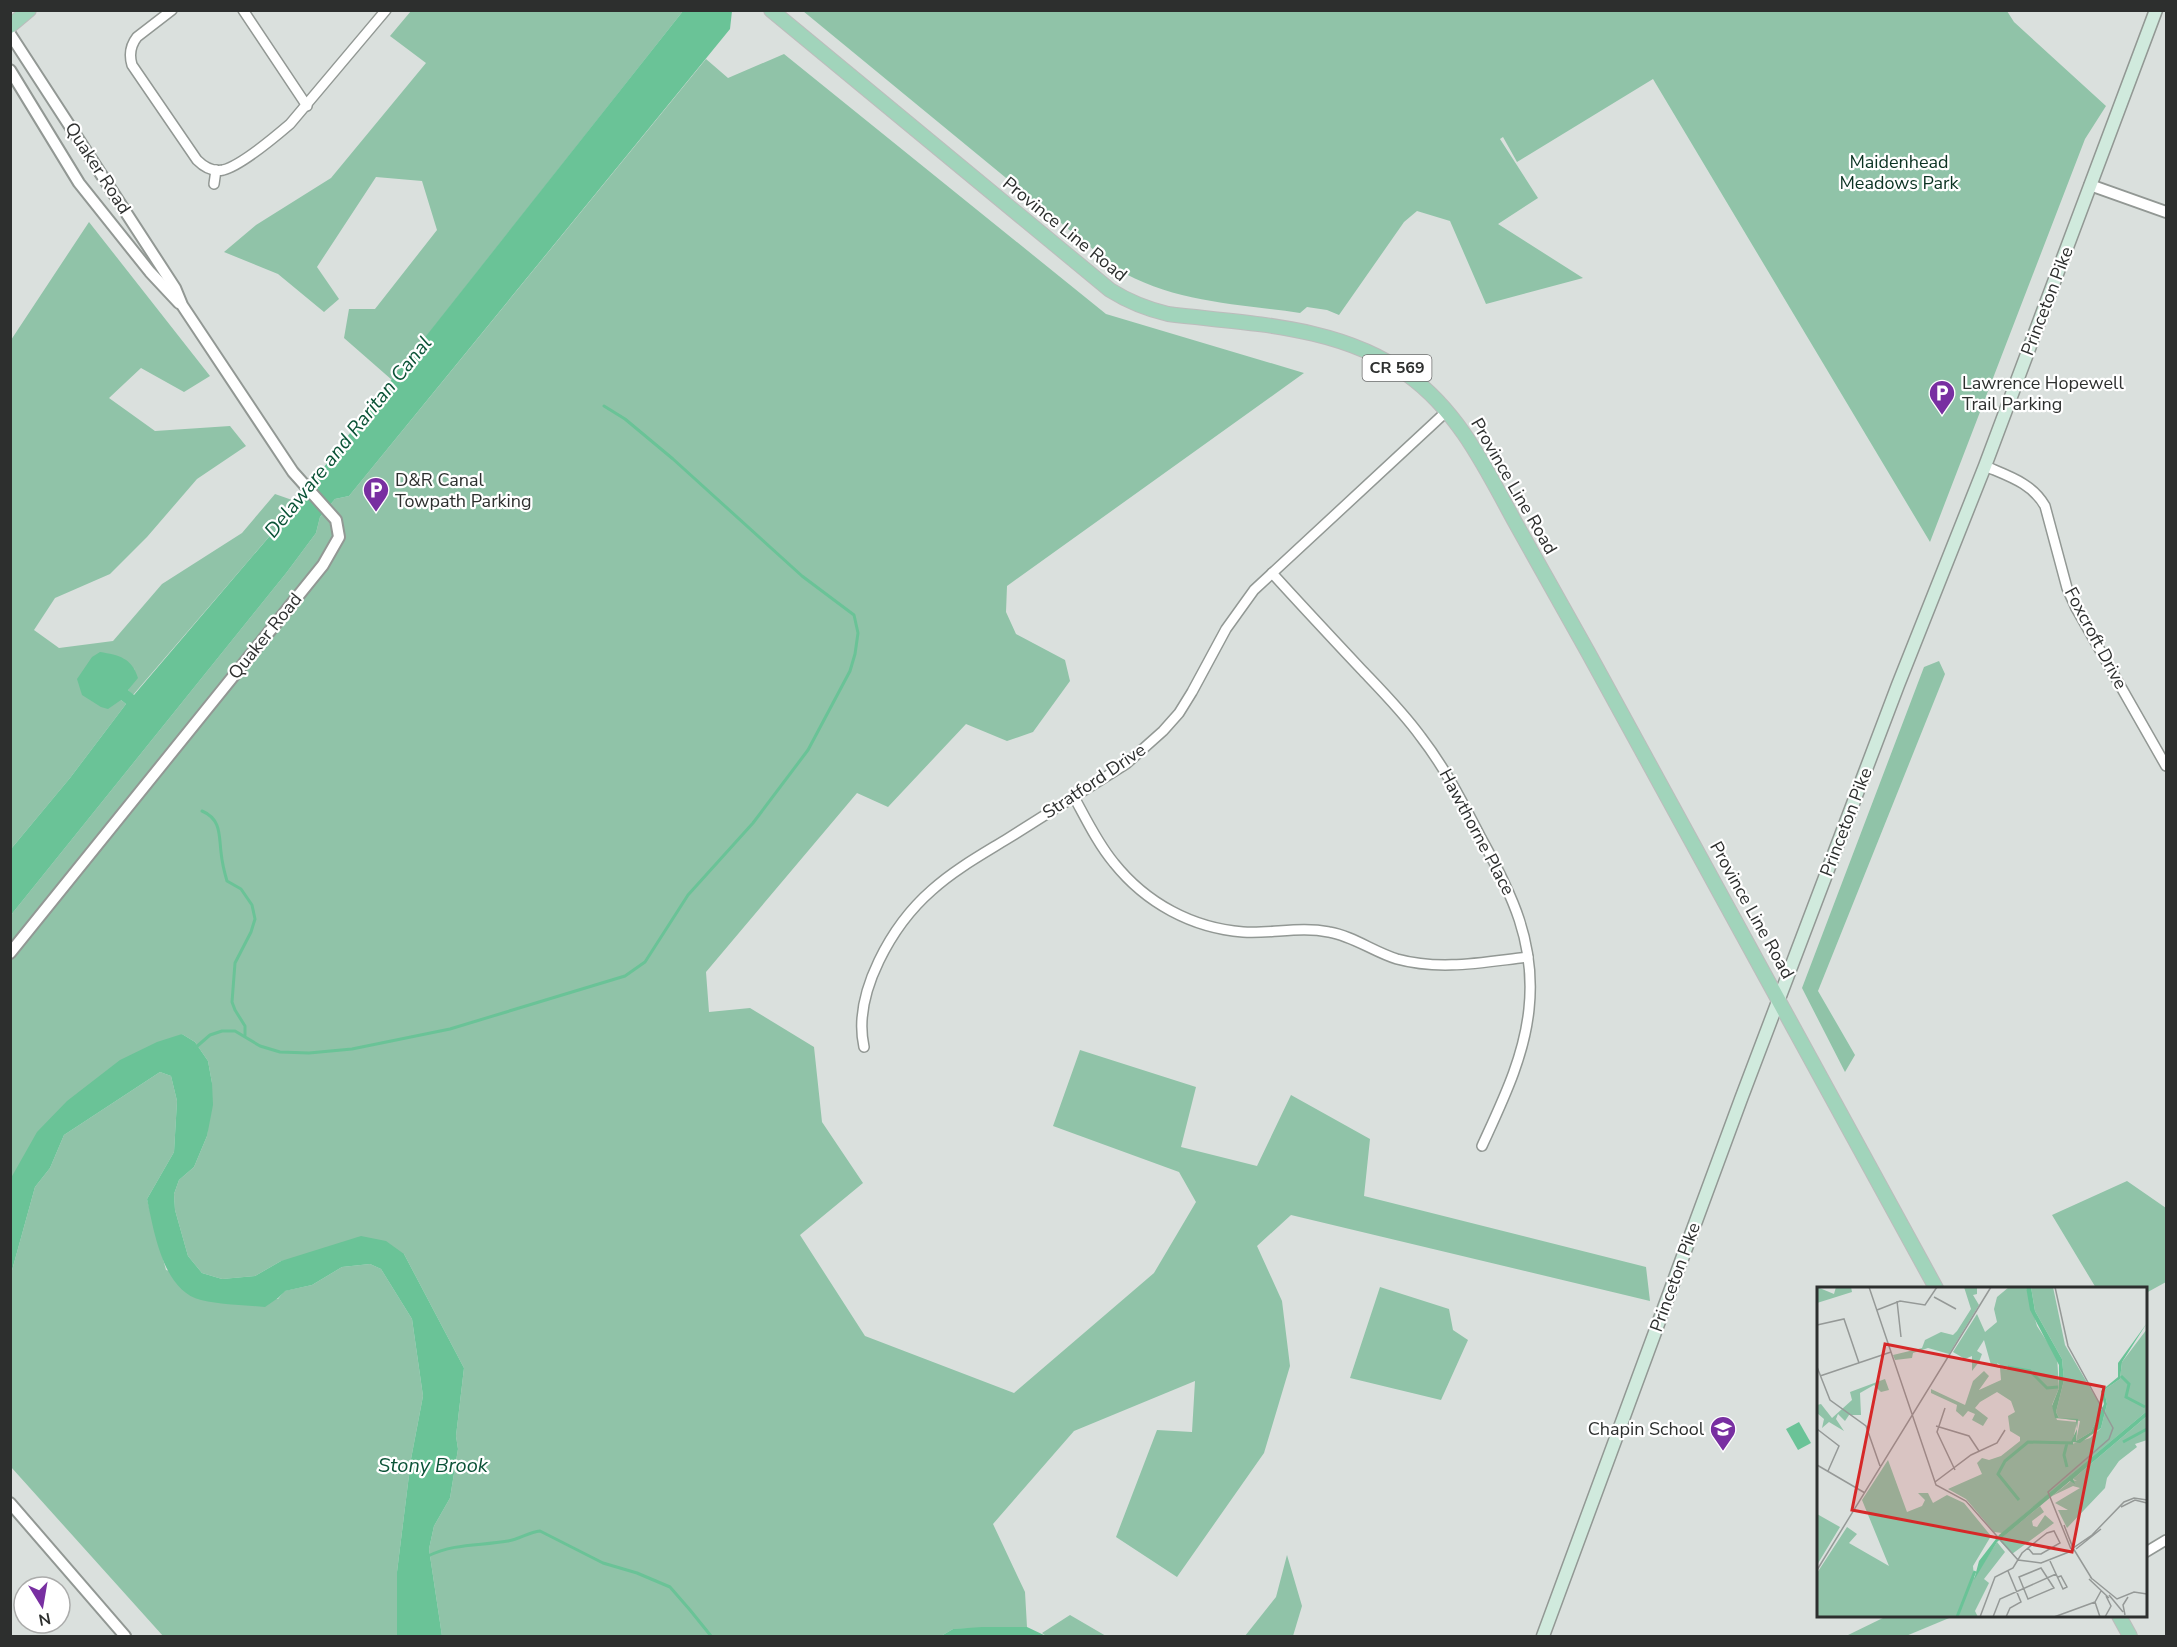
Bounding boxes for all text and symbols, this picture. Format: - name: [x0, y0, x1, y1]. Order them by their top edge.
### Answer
- street label: Quaker Road: [59, 118, 137, 218]
- park label: Maidenhead Meadows Park: [1839, 150, 1960, 195]
- street label: Province Line Road: [998, 171, 1132, 287]
- street label: Princeton Pike: [2015, 243, 2079, 359]
- water label: Delaware and Raritan Canal: [258, 330, 438, 543]
- road number: CR 569: [1362, 355, 1432, 381]
- place label: Lawrence Hopewell Trail Parking: [1962, 371, 2124, 416]
- parking icon: Lawrence Hopewell Trail Parking: [1927, 378, 1957, 416]
- street label: Province Line Road: [1465, 413, 1563, 559]
- place label: D&R Canal Towpath Parking: [395, 468, 532, 513]
- parking icon: D&R Canal Towpath Parking: [361, 475, 391, 513]
- street label: Foxcroft Drive: [2059, 583, 2133, 693]
- street label: Quaker Road: [223, 588, 307, 684]
- street label: Stratford Drive: [1038, 738, 1150, 824]
- street label: Princeton Pike: [1814, 764, 1878, 880]
- street label: Hawthorne Place: [1434, 765, 1520, 899]
- street label: Province Line Road: [1704, 837, 1800, 983]
- street label: Princeton Pike: [1644, 1219, 1706, 1335]
- inset map: [1817, 1287, 2147, 1617]
- school or university icon: Chapin School: [1708, 1414, 1738, 1452]
- place label: Chapin School: [1588, 1417, 1705, 1441]
- water label: Stony Brook: [378, 1452, 489, 1479]
- north arrow: [12, 1575, 72, 1635]
- text: N: [37, 1607, 53, 1631]

